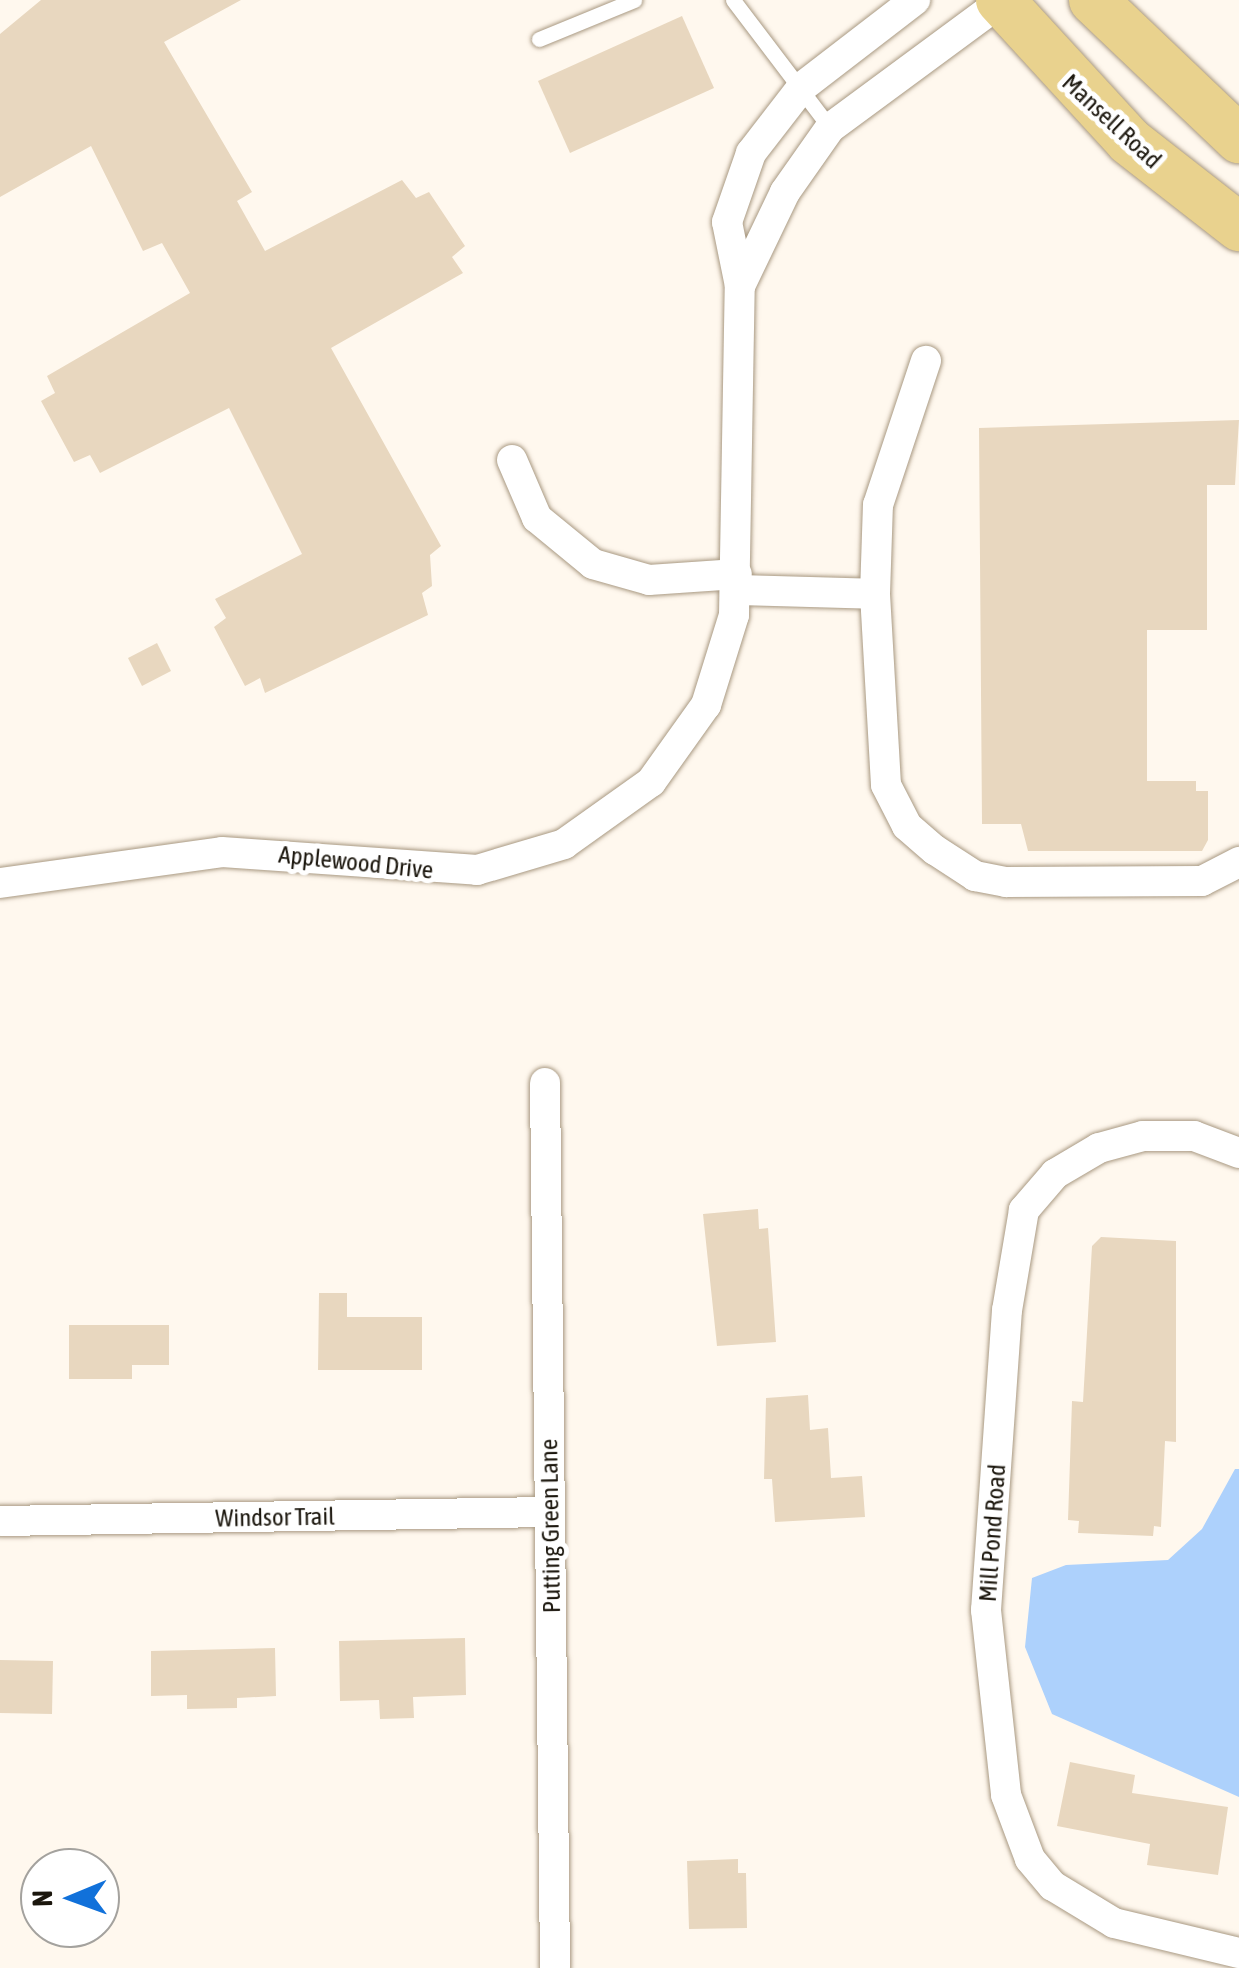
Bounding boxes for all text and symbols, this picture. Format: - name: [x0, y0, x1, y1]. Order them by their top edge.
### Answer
- street label: Mansell Road: [1056, 67, 1168, 175]
- street label: Applewood Drive: [277, 839, 435, 885]
- street label: Putting Green Lane: [533, 1439, 567, 1613]
- street label: Mill Pond Road: [972, 1463, 1012, 1603]
- street label: Windsor Trail: [215, 1501, 335, 1533]
- north arrow: [20, 1848, 120, 1948]
- text: N: [26, 1890, 58, 1907]

